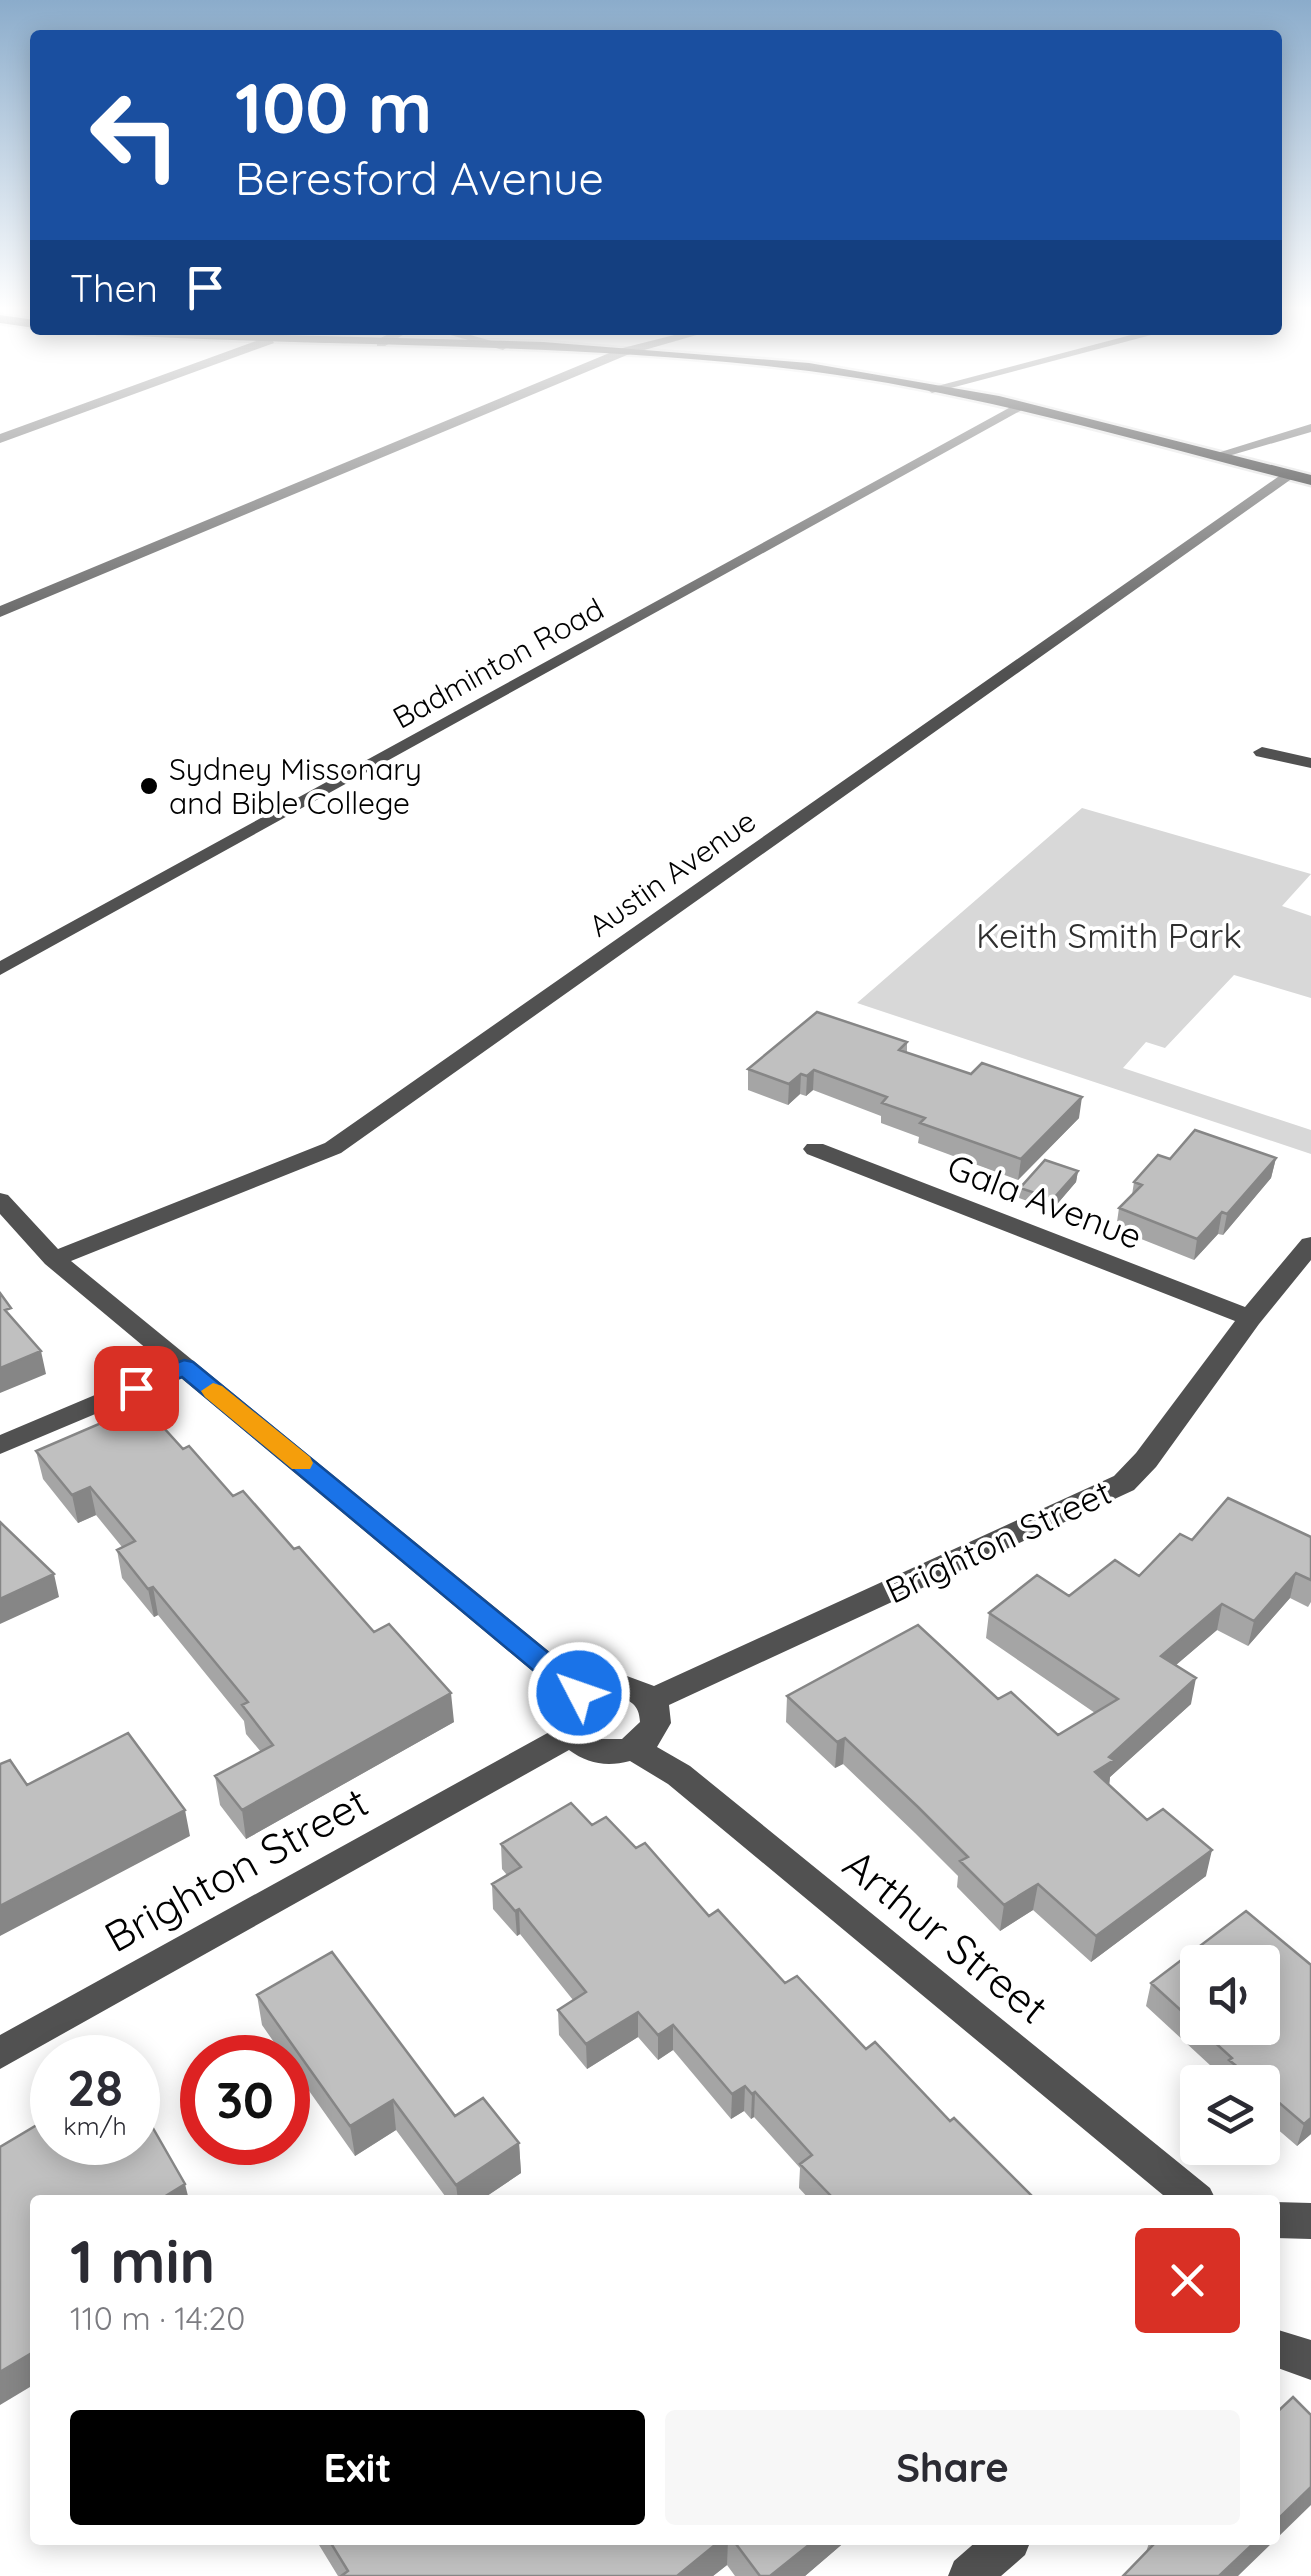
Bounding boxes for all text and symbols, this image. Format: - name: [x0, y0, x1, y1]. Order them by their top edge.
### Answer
- text: 100 m: [235, 63, 432, 151]
- icon: left: [70, 70, 200, 200]
- text: Beresford Avenue: [235, 150, 604, 206]
- icon: arrive: [178, 260, 233, 315]
- text: Then: [70, 264, 158, 312]
- street label: Badminton Road: [386, 589, 610, 737]
- place label: Sydney Missonary and Bible College: [169, 750, 422, 822]
- marker: Sydney Missonary and Bible College: [138, 775, 160, 797]
- street label: Austin Avenue: [581, 802, 763, 944]
- park label: Keith Smith Park: [976, 913, 1242, 957]
- street label: Gala Avenue: [942, 1144, 1148, 1258]
- pin: [94, 1346, 179, 1431]
- icon: arrive: [109, 1361, 164, 1416]
- street label: Brighton Street: [878, 1470, 1118, 1612]
- position arrow: [527, 1641, 631, 1745]
- street label: Brighton Street: [95, 1775, 377, 1963]
- street label: Arthur Street: [833, 1837, 1059, 2035]
- map controls: [1180, 1945, 1280, 2165]
- button: sound: [1180, 1945, 1280, 2045]
- speed limit sign: 30: [180, 2035, 310, 2165]
- text: 28: [67, 2056, 123, 2119]
- button: layers: [1180, 2065, 1280, 2165]
- text: km/h: [63, 2110, 127, 2141]
- text: 1 min: [70, 2223, 215, 2298]
- button: close: [1135, 2228, 1240, 2333]
- text: 110 m · 14:20: [70, 2298, 245, 2338]
- button: Exit: [70, 2410, 645, 2525]
- button: Share: [665, 2410, 1240, 2525]

